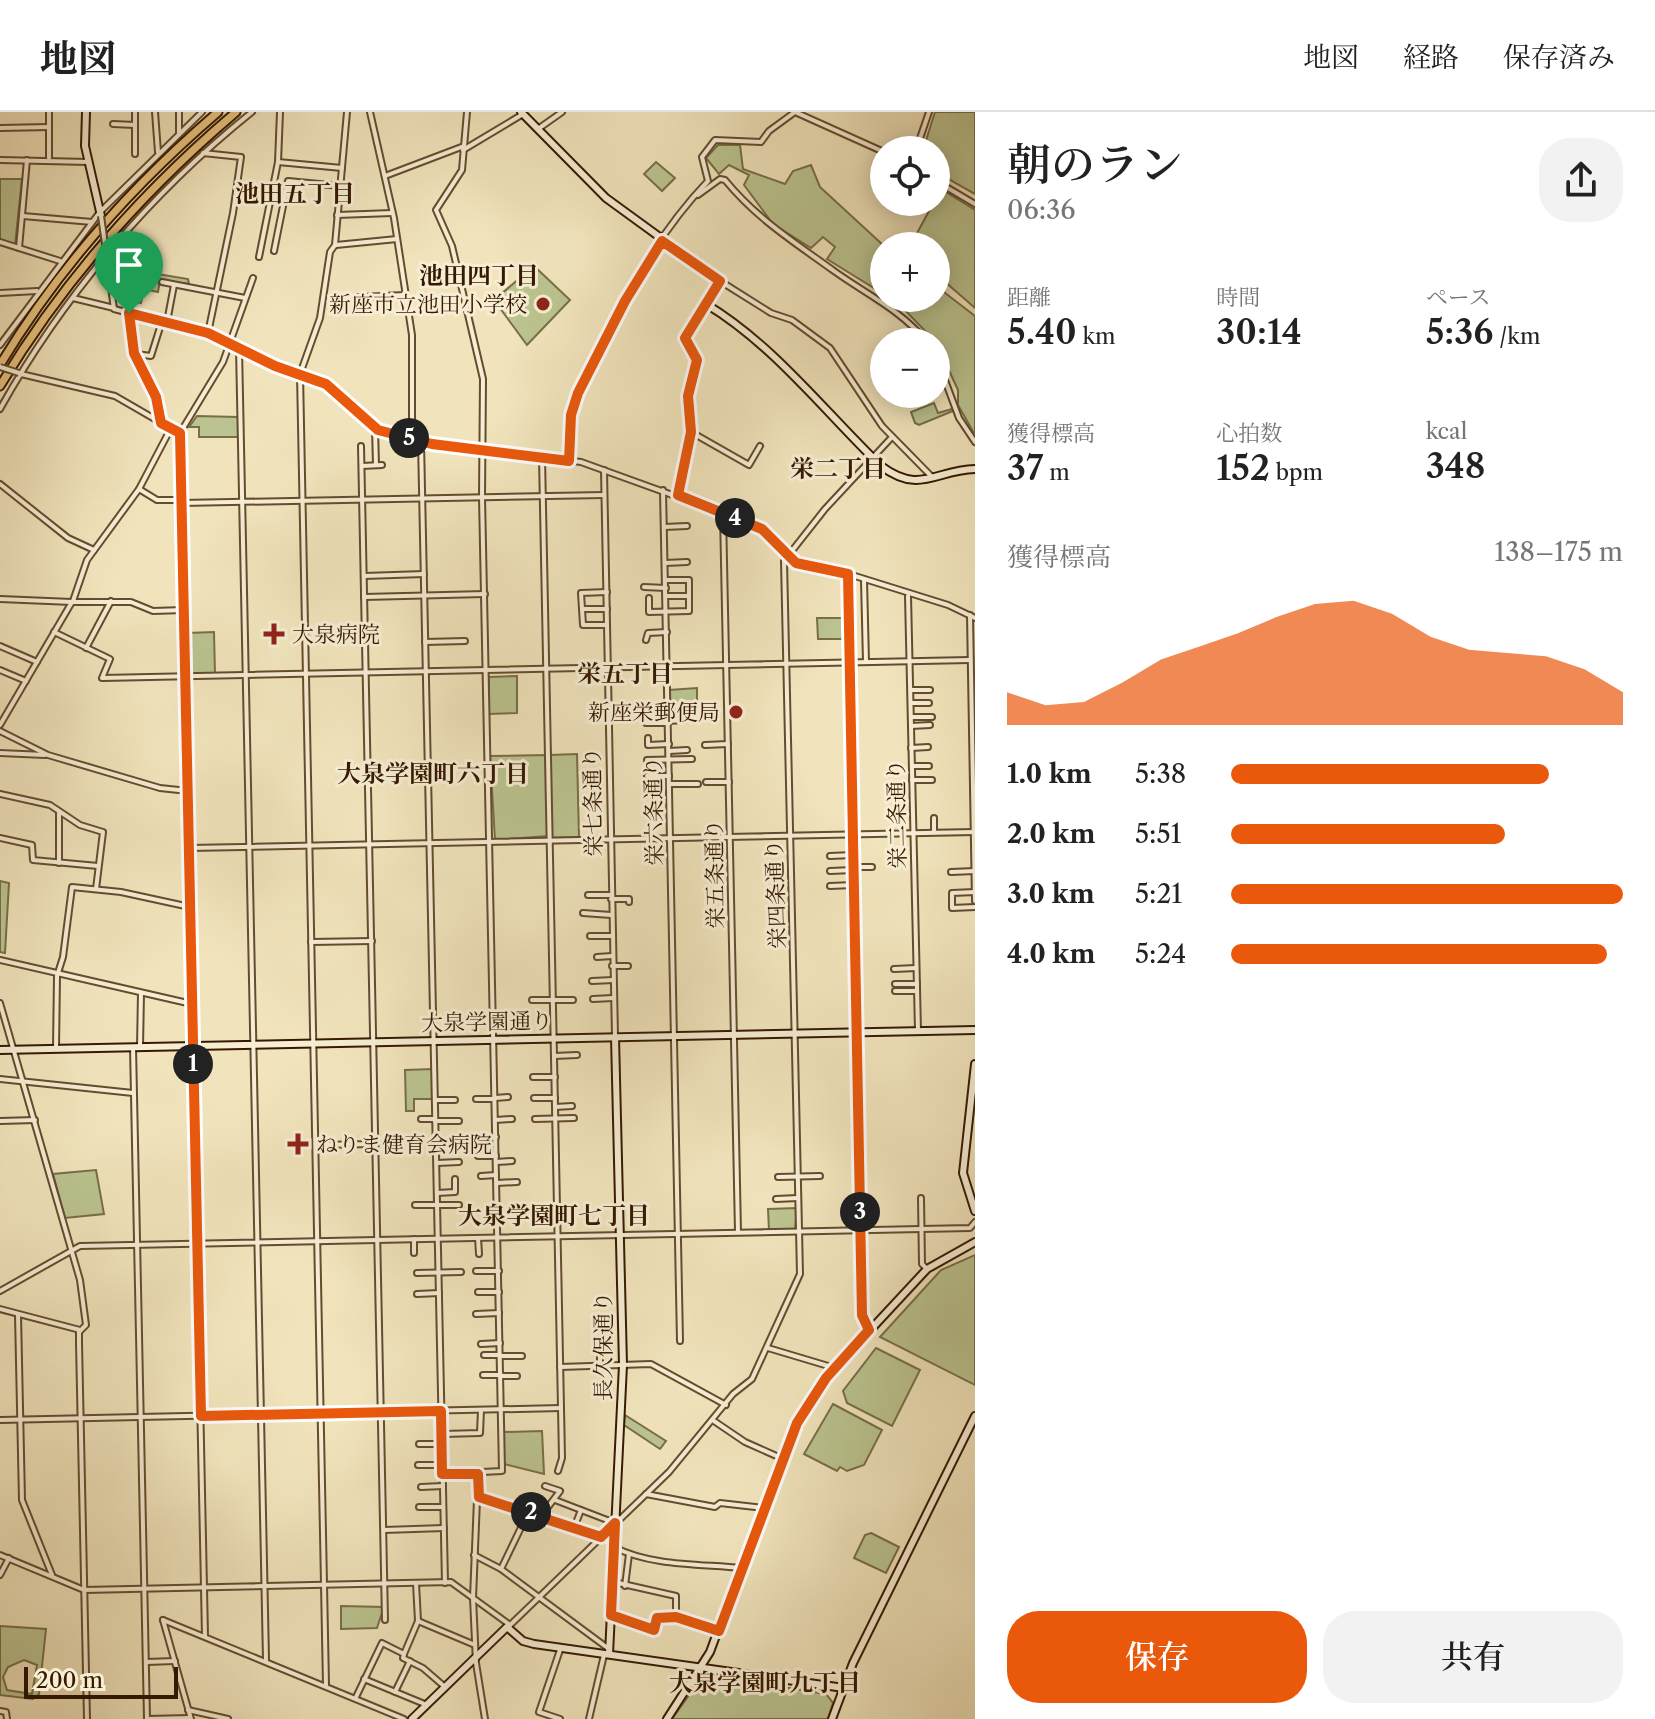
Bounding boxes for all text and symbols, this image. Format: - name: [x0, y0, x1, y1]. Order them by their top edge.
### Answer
- text: 地図: [40, 35, 116, 82]
- text: 地図: [1303, 40, 1359, 74]
- text: 経路: [1403, 40, 1459, 74]
- text: 保存済み: [1503, 40, 1615, 74]
- map controls: [870, 136, 950, 408]
- button: locate: [870, 136, 950, 216]
- text: 朝のラン: [1007, 137, 1183, 191]
- button: share: [1539, 138, 1623, 222]
- district label: 池田五丁目: [235, 179, 355, 208]
- text: 06:36: [1007, 194, 1076, 226]
- pin: [95, 231, 163, 313]
- button: +: [870, 232, 950, 312]
- icon: arrive: [107, 243, 151, 287]
- district label: 池田四丁目: [419, 261, 539, 290]
- text: 距離: [1007, 284, 1051, 311]
- text: 時間: [1216, 284, 1260, 311]
- text: ペース: [1426, 284, 1491, 311]
- place label: 新座市立池田小学校: [329, 291, 527, 318]
- marker: 新座市立池田小学校: [534, 295, 552, 313]
- text: 5.40: [1007, 311, 1077, 353]
- text: 30:14: [1216, 311, 1302, 353]
- text: 5:36: [1426, 311, 1493, 353]
- text: km: [1077, 323, 1116, 350]
- text: /km: [1493, 323, 1540, 350]
- button: −: [870, 328, 950, 408]
- pin: 5: [389, 418, 429, 458]
- text: kcal: [1426, 418, 1467, 445]
- text: 獲得標高: [1007, 420, 1095, 447]
- text: 心拍数: [1216, 420, 1282, 447]
- text: 5: [403, 424, 415, 451]
- text: 348: [1426, 445, 1485, 487]
- text: 37: [1007, 447, 1043, 489]
- text: 152: [1216, 447, 1270, 489]
- district label: 栄二丁目: [790, 454, 886, 483]
- text: m: [1043, 459, 1070, 486]
- text: bpm: [1270, 459, 1323, 486]
- pin: 4: [715, 498, 755, 538]
- text: 4: [728, 504, 742, 531]
- text: 138–175 m: [1494, 536, 1623, 568]
- text: 獲得標高: [1007, 541, 1111, 573]
- place label: 大泉病院: [292, 621, 380, 648]
- marker: 大泉病院: [263, 623, 285, 645]
- district label: 栄五丁目: [577, 659, 673, 688]
- place label: 新座栄郵便局: [588, 699, 720, 726]
- marker: 新座栄郵便局: [727, 703, 745, 721]
- street label: 栄七条通り: [579, 747, 607, 857]
- street label: 栄六条通り: [640, 756, 668, 866]
- text: 1.0 km: [1007, 758, 1092, 790]
- text: 5:38: [1135, 758, 1186, 790]
- district label: 大泉学園町六丁目: [337, 759, 529, 788]
- street label: 栄二条通り: [883, 759, 911, 869]
- text: 2.0 km: [1007, 818, 1095, 850]
- text: 5:51: [1135, 818, 1181, 850]
- street label: 栄五条通り: [701, 819, 729, 929]
- street label: 栄四条通り: [761, 839, 791, 949]
- text: 3.0 km: [1007, 878, 1095, 910]
- text: 5:21: [1135, 878, 1182, 910]
- text: 4.0 km: [1007, 938, 1095, 970]
- text: 5:24: [1135, 938, 1186, 970]
- street label: 大泉学園通り: [421, 1007, 553, 1037]
- pin: 1: [173, 1044, 213, 1084]
- text: 1: [188, 1050, 198, 1077]
- place label: ねりま健育会病院: [316, 1131, 492, 1158]
- marker: ねりま健育会病院: [287, 1133, 309, 1155]
- pin: 3: [840, 1192, 880, 1232]
- text: 3: [854, 1198, 866, 1225]
- district label: 大泉学園町七丁目: [458, 1201, 650, 1230]
- street label: 長久保通り: [590, 1291, 617, 1401]
- pin: 2: [511, 1492, 551, 1532]
- text: 2: [525, 1498, 538, 1525]
- button: 保存: [1007, 1611, 1307, 1703]
- button: 共有: [1323, 1611, 1623, 1703]
- scale bar: [24, 1663, 178, 1699]
- text: 200 m: [36, 1667, 103, 1694]
- district label: 大泉学園町九丁目: [669, 1668, 861, 1697]

